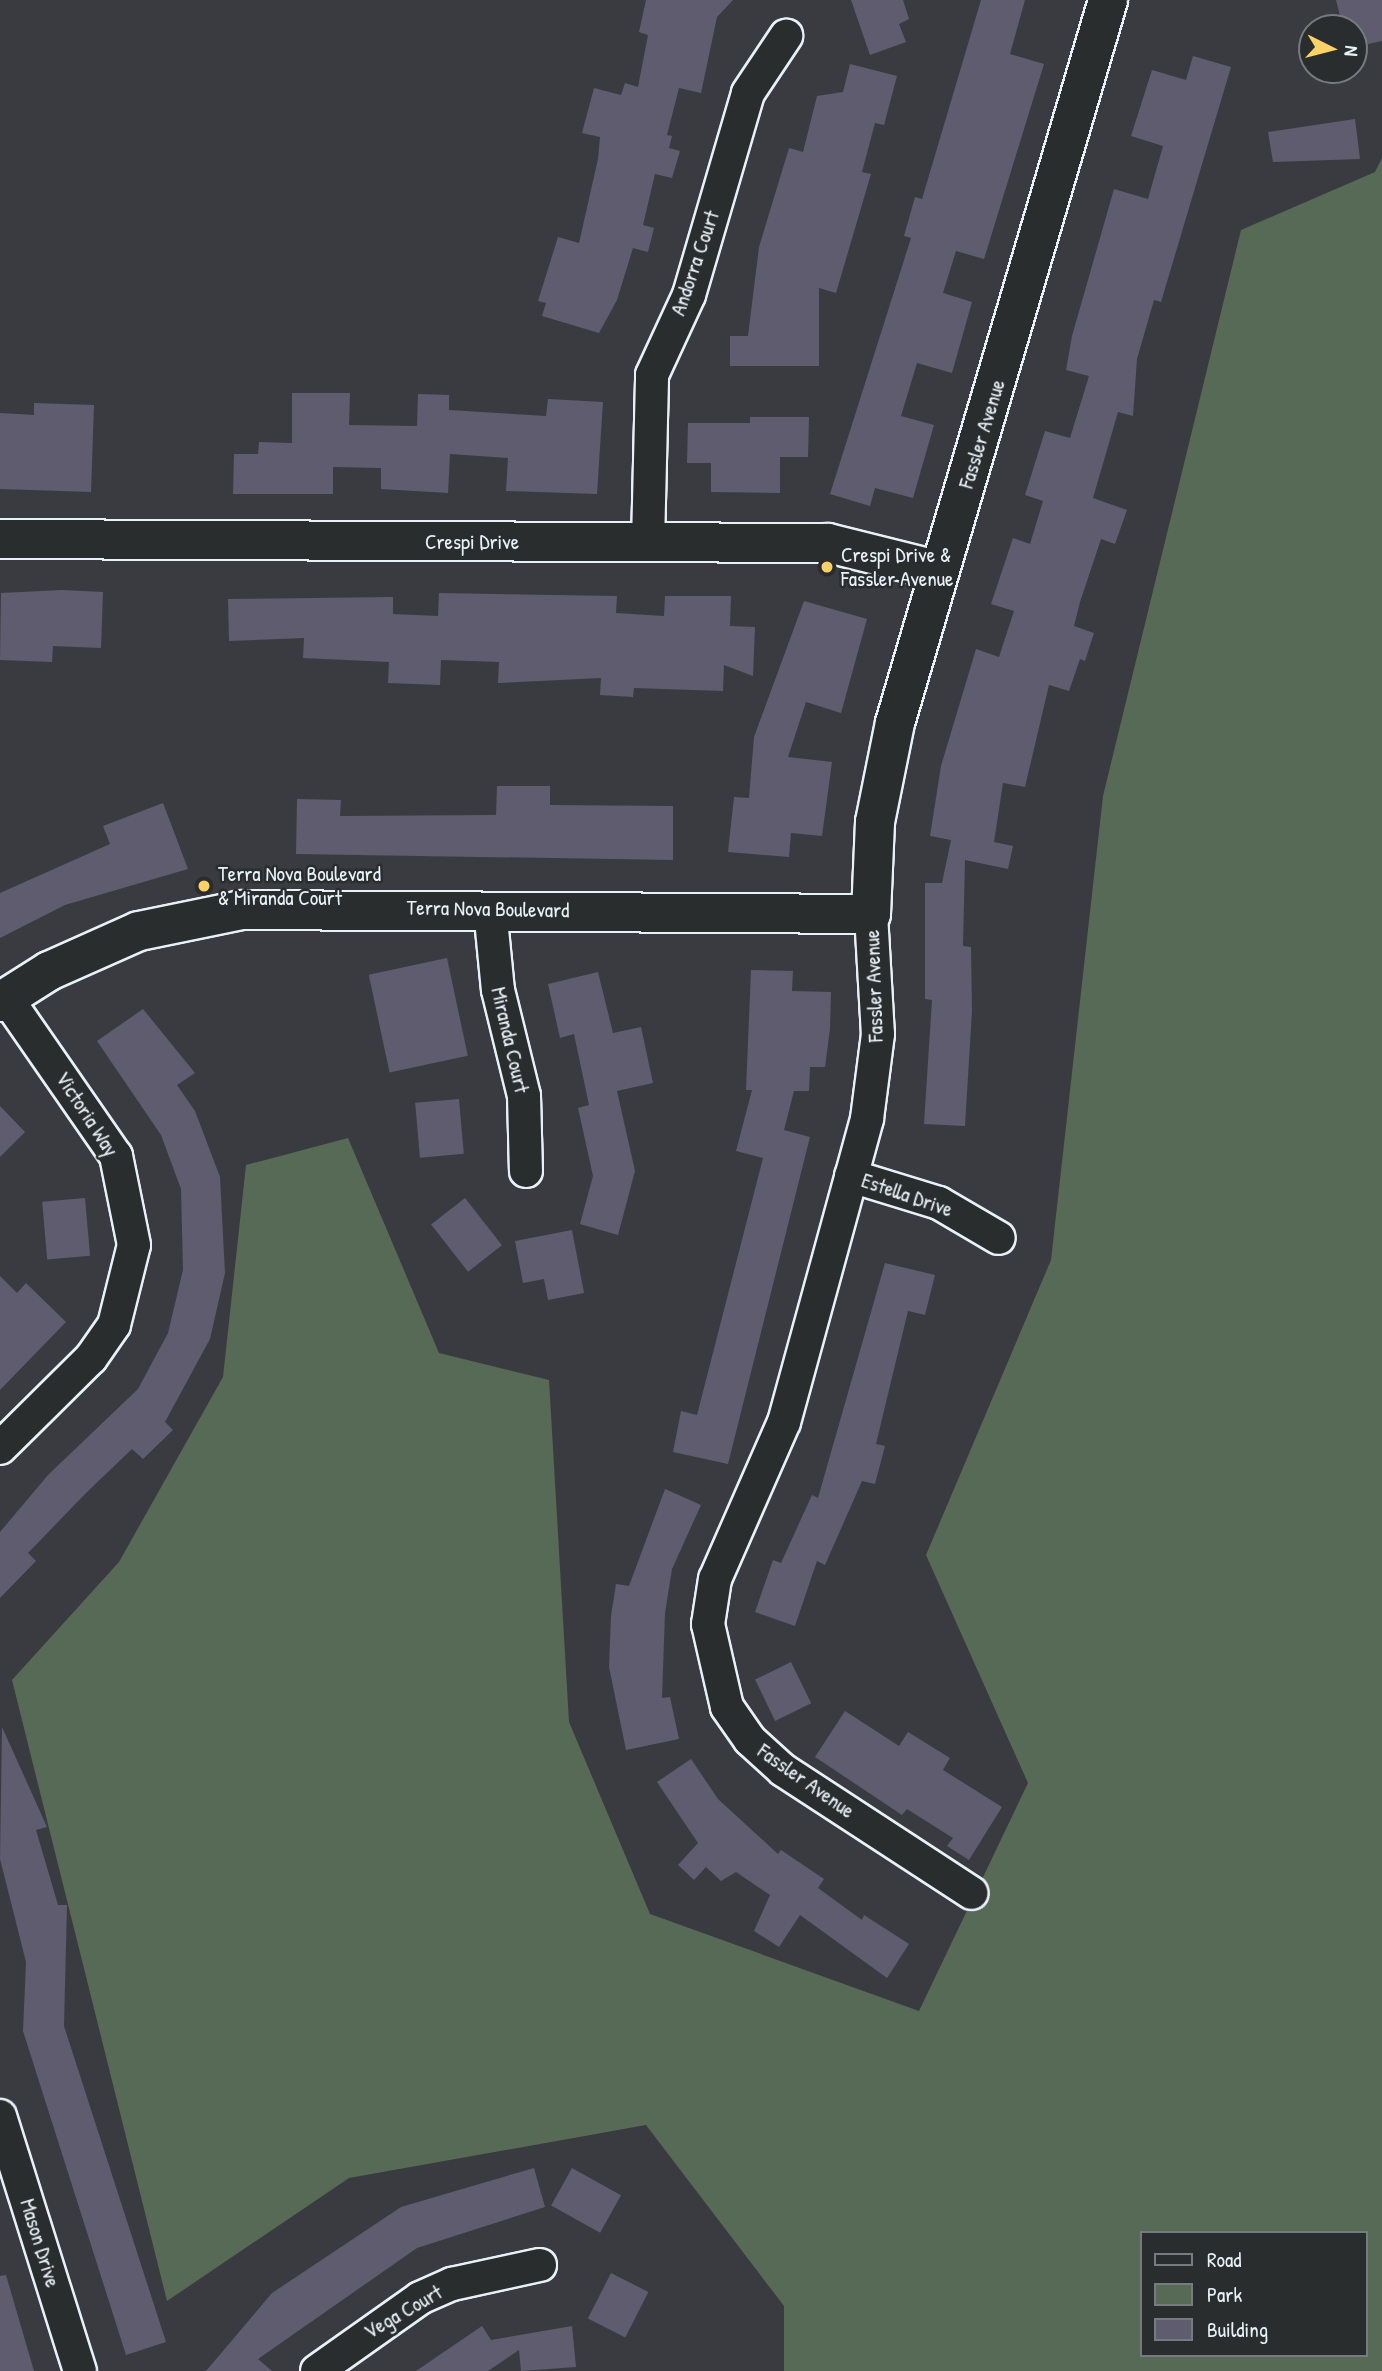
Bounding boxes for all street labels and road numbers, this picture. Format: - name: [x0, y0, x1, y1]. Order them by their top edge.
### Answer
- street label: Andorra Court: [665, 207, 725, 319]
- street label: Fassler Avenue: [954, 377, 1010, 491]
- street label: Crespi Drive: [425, 529, 519, 555]
- street label: Terra Nova Boulevard: [406, 895, 570, 923]
- street label: Fassler Avenue: [859, 929, 889, 1043]
- street label: Miranda Court: [486, 985, 534, 1095]
- street label: Victoria Way: [50, 1067, 124, 1161]
- street label: Estella Drive: [858, 1168, 956, 1222]
- street label: Fassler Avenue: [753, 1738, 859, 1824]
- street label: Mason Drive: [15, 2196, 65, 2290]
- street label: Vega Court: [359, 2280, 447, 2344]

